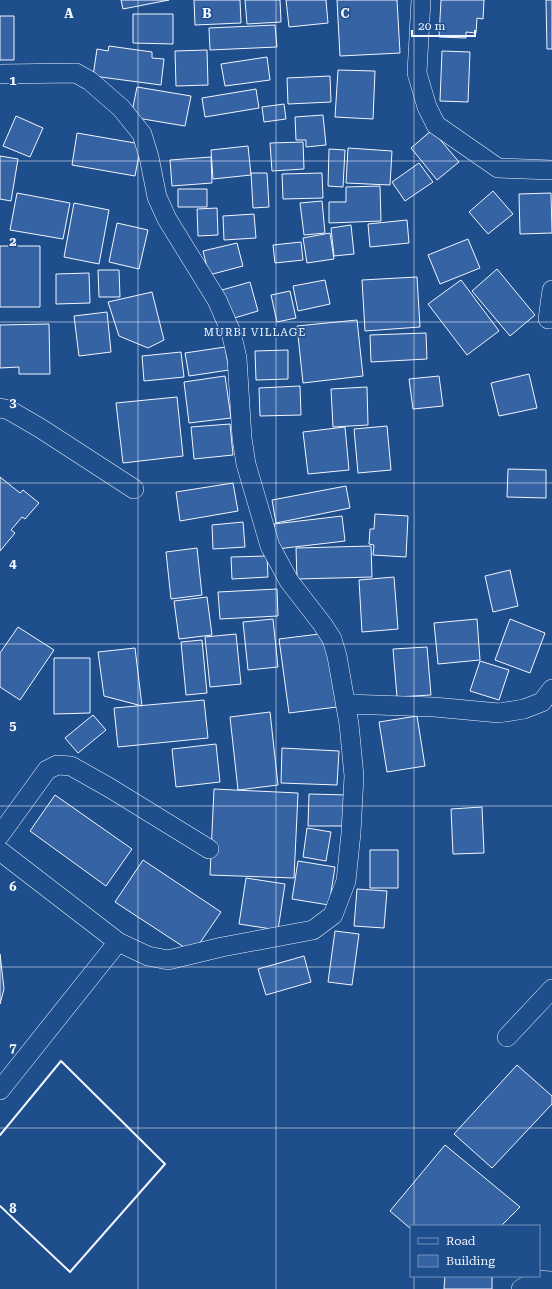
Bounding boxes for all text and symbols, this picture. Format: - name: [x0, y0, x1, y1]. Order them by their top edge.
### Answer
- text: A: [64, 6, 74, 21]
- text: B: [202, 6, 212, 21]
- text: C: [340, 6, 350, 21]
- scale bar: [412, 12, 475, 38]
- text: 20 m: [418, 19, 445, 33]
- text: 1: [9, 73, 17, 88]
- text: 2: [9, 234, 17, 249]
- district label: MURBI VILLAGE: [204, 326, 306, 339]
- text: 3: [9, 395, 17, 410]
- text: 4: [9, 556, 17, 571]
- text: 5: [9, 718, 17, 733]
- text: 6: [9, 879, 17, 894]
- text: 7: [9, 1040, 17, 1055]
- text: 8: [9, 1201, 17, 1216]
- legend: [410, 1225, 540, 1277]
- text: Road: [446, 1234, 476, 1248]
- text: Building: [446, 1254, 495, 1268]

